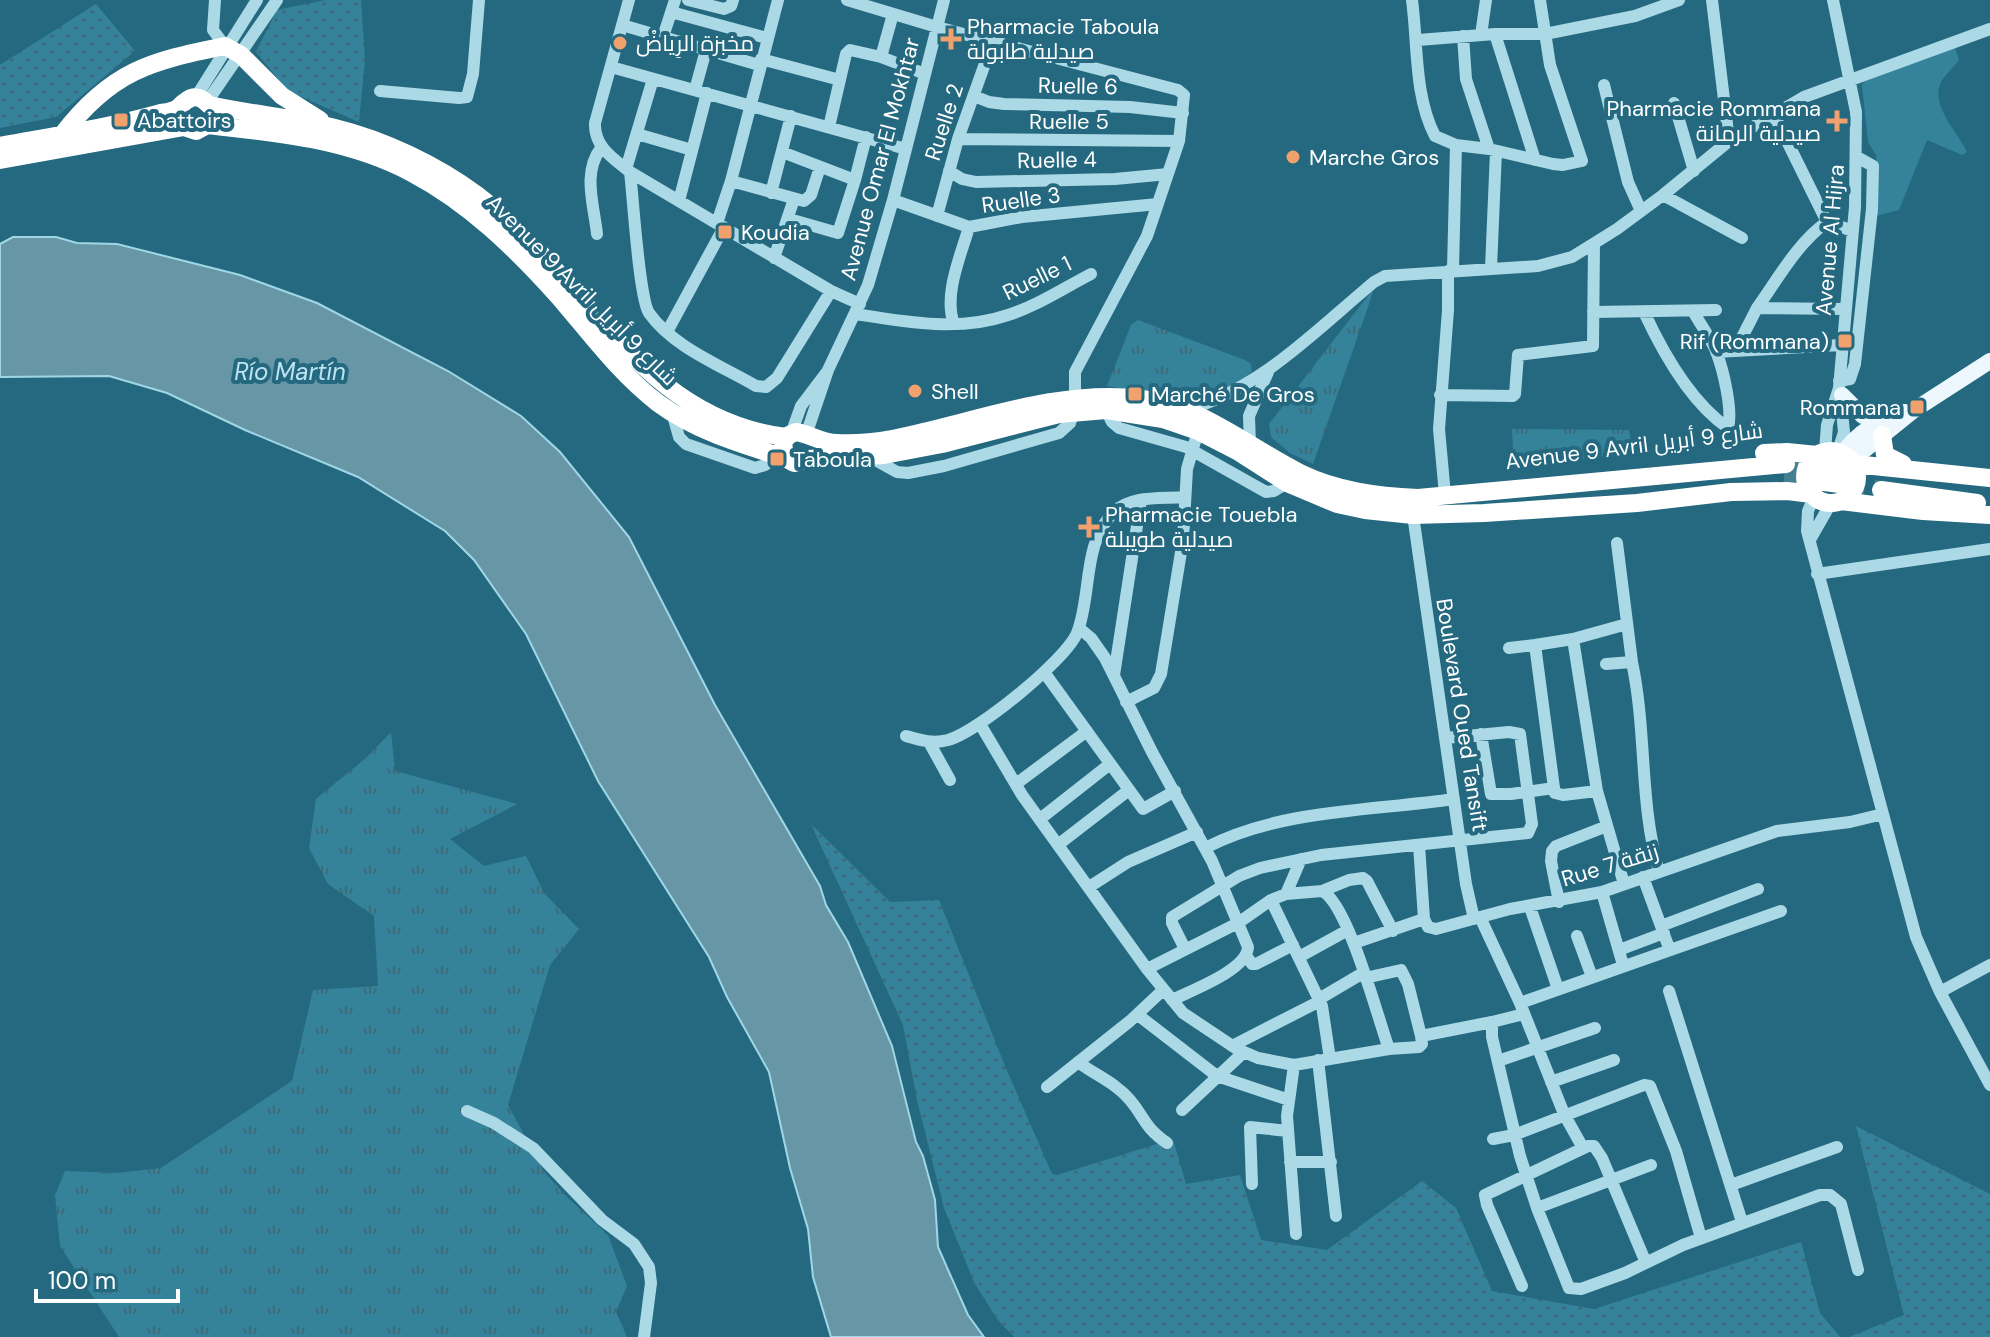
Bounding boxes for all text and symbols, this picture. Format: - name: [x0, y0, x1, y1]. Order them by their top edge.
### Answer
- place label: Pharmacie Taboula صيدلية طابولة: [967, 12, 1159, 66]
- place label: مخبزة الرِياضْ: [636, 29, 754, 58]
- marker: Pharmacie Taboula صيدلية طابولة: [942, 30, 960, 48]
- marker: مخبزة الرِياضْ: [611, 34, 629, 52]
- street label: Avenue Omar El Mokhtar: [834, 34, 926, 284]
- street label: Ruelle 6: [1038, 71, 1118, 101]
- street label: Ruelle 2: [918, 80, 970, 164]
- place label: Pharmacie Rommana صيدلية الرمانة: [1606, 94, 1821, 148]
- place label: Abattoirs: [137, 106, 232, 135]
- street label: Ruelle 5: [1029, 107, 1109, 136]
- marker: Abattoirs: [112, 111, 130, 129]
- marker: Pharmacie Rommana صيدلية الرمانة: [1828, 112, 1846, 130]
- place label: Marche Gros: [1309, 143, 1439, 172]
- street label: Ruelle 4: [1017, 145, 1097, 175]
- marker: Marche Gros: [1284, 148, 1302, 166]
- street label: Avenue Al Hijra: [1809, 163, 1851, 317]
- street label: Ruelle 3: [980, 180, 1062, 220]
- street label: Avenue 9 Avril شارع 9 أبريل: [480, 188, 684, 392]
- place label: Koudia: [741, 218, 810, 247]
- marker: Koudia: [716, 223, 734, 241]
- street label: Ruelle 1: [998, 249, 1076, 307]
- place label: Rif (Rommana): [1680, 327, 1829, 356]
- marker: Rif (Rommana): [1836, 332, 1854, 350]
- water label: Río Martín: [234, 356, 346, 387]
- place label: Shell: [931, 377, 979, 406]
- place label: Marché De Gros: [1151, 380, 1315, 409]
- marker: Shell: [906, 382, 924, 400]
- marker: Marché De Gros: [1126, 385, 1144, 403]
- place label: Rommana: [1800, 393, 1901, 422]
- marker: Rommana: [1908, 398, 1926, 416]
- street label: Avenue 9 Avril شارع 9 أبريل: [1504, 416, 1764, 476]
- place label: Taboula: [793, 445, 872, 474]
- marker: Taboula: [768, 450, 786, 468]
- place label: Pharmacie Touebla صيدلية طويبلة: [1105, 500, 1297, 554]
- marker: Pharmacie Touebla صيدلية طويبلة: [1080, 518, 1098, 536]
- street label: Boulevard Oued Tansift: [1429, 596, 1495, 834]
- street label: Rue 7 زنقة: [1558, 837, 1662, 893]
- scale bar: [36, 1253, 178, 1303]
- text: 100 m: [48, 1265, 116, 1296]

